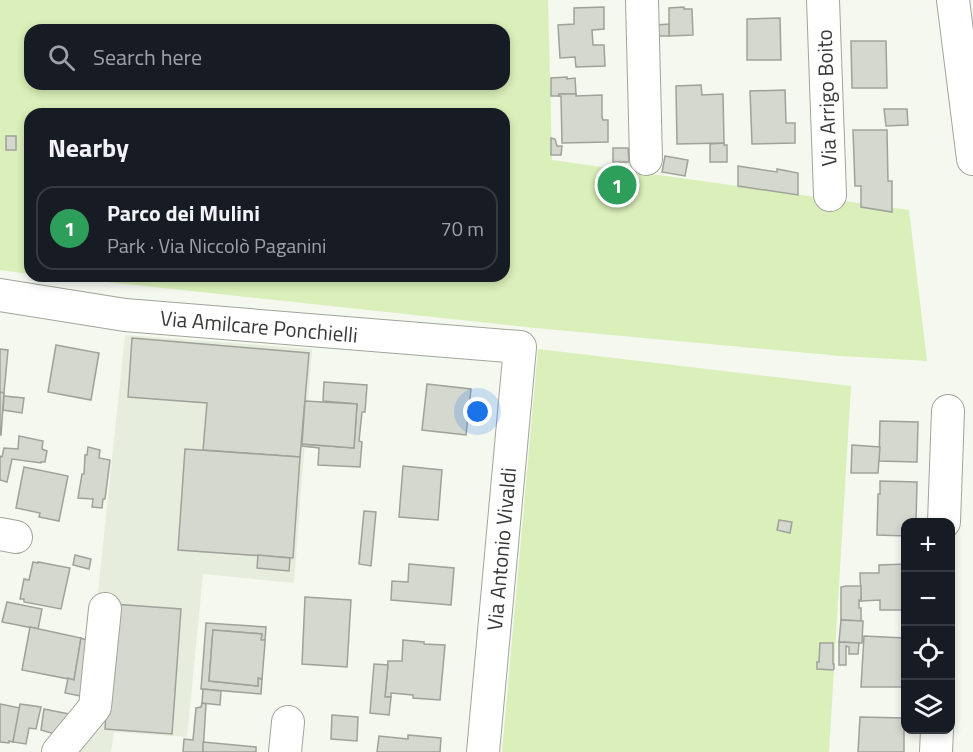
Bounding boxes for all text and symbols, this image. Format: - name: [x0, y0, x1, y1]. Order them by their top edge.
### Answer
- search box: [24, 24, 510, 90]
- street label: Via Arrigo Boito: [808, 29, 844, 167]
- text: Search here: [93, 40, 202, 74]
- icon: search: [45, 41, 78, 74]
- text: Nearby: [48, 128, 129, 167]
- pin: 1: [598, 162, 636, 207]
- text: Parco dei Mulini: [107, 196, 260, 230]
- text: 1: [64, 213, 75, 244]
- text: 70 m: [440, 213, 484, 244]
- text: Park · Via Niccolò Paganini: [107, 230, 326, 261]
- street label: Via Amilcare Ponchielli: [159, 301, 359, 351]
- your location: [463, 397, 492, 426]
- street label: Via Antonio Vivaldi: [478, 466, 524, 632]
- map controls: [901, 518, 955, 734]
- button: +: [901, 518, 955, 572]
- button: −: [901, 572, 955, 626]
- button: locate: [901, 626, 955, 680]
- button: layers: [901, 680, 955, 734]

